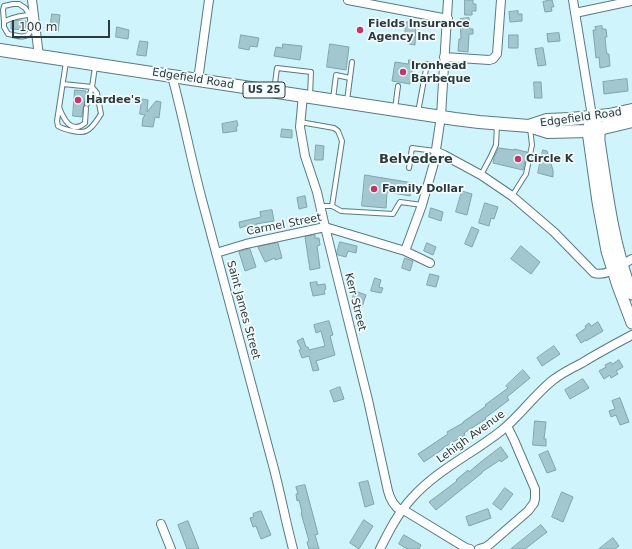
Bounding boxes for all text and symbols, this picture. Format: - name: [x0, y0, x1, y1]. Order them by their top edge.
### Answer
- scale bar: [14, 12, 112, 38]
- place label: Fields Insurance Agency Inc: [368, 17, 470, 43]
- text: 100 m: [19, 20, 57, 34]
- marker: Fields Insurance Agency Inc: [355, 25, 365, 35]
- place label: Ironhead Barbeque: [411, 59, 471, 85]
- street label: Edgefield Road: [151, 66, 235, 92]
- marker: Ironhead Barbeque: [398, 67, 408, 77]
- road number: US 25: [243, 82, 285, 98]
- place label: Hardee's: [86, 93, 141, 107]
- marker: Hardee's: [73, 95, 83, 105]
- street label: Edgefield Road: [539, 106, 623, 130]
- district label: Belvedere: [379, 152, 453, 168]
- place label: Circle K: [526, 152, 573, 166]
- marker: Circle K: [513, 154, 523, 164]
- place label: Family Dollar: [382, 182, 463, 196]
- marker: Family Dollar: [369, 184, 379, 194]
- street label: Carmel Street: [245, 211, 323, 239]
- street label: Saint James Street: [223, 259, 263, 361]
- street label: Kerr Street: [341, 272, 369, 332]
- street label: Lehigh Avenue: [434, 408, 508, 466]

